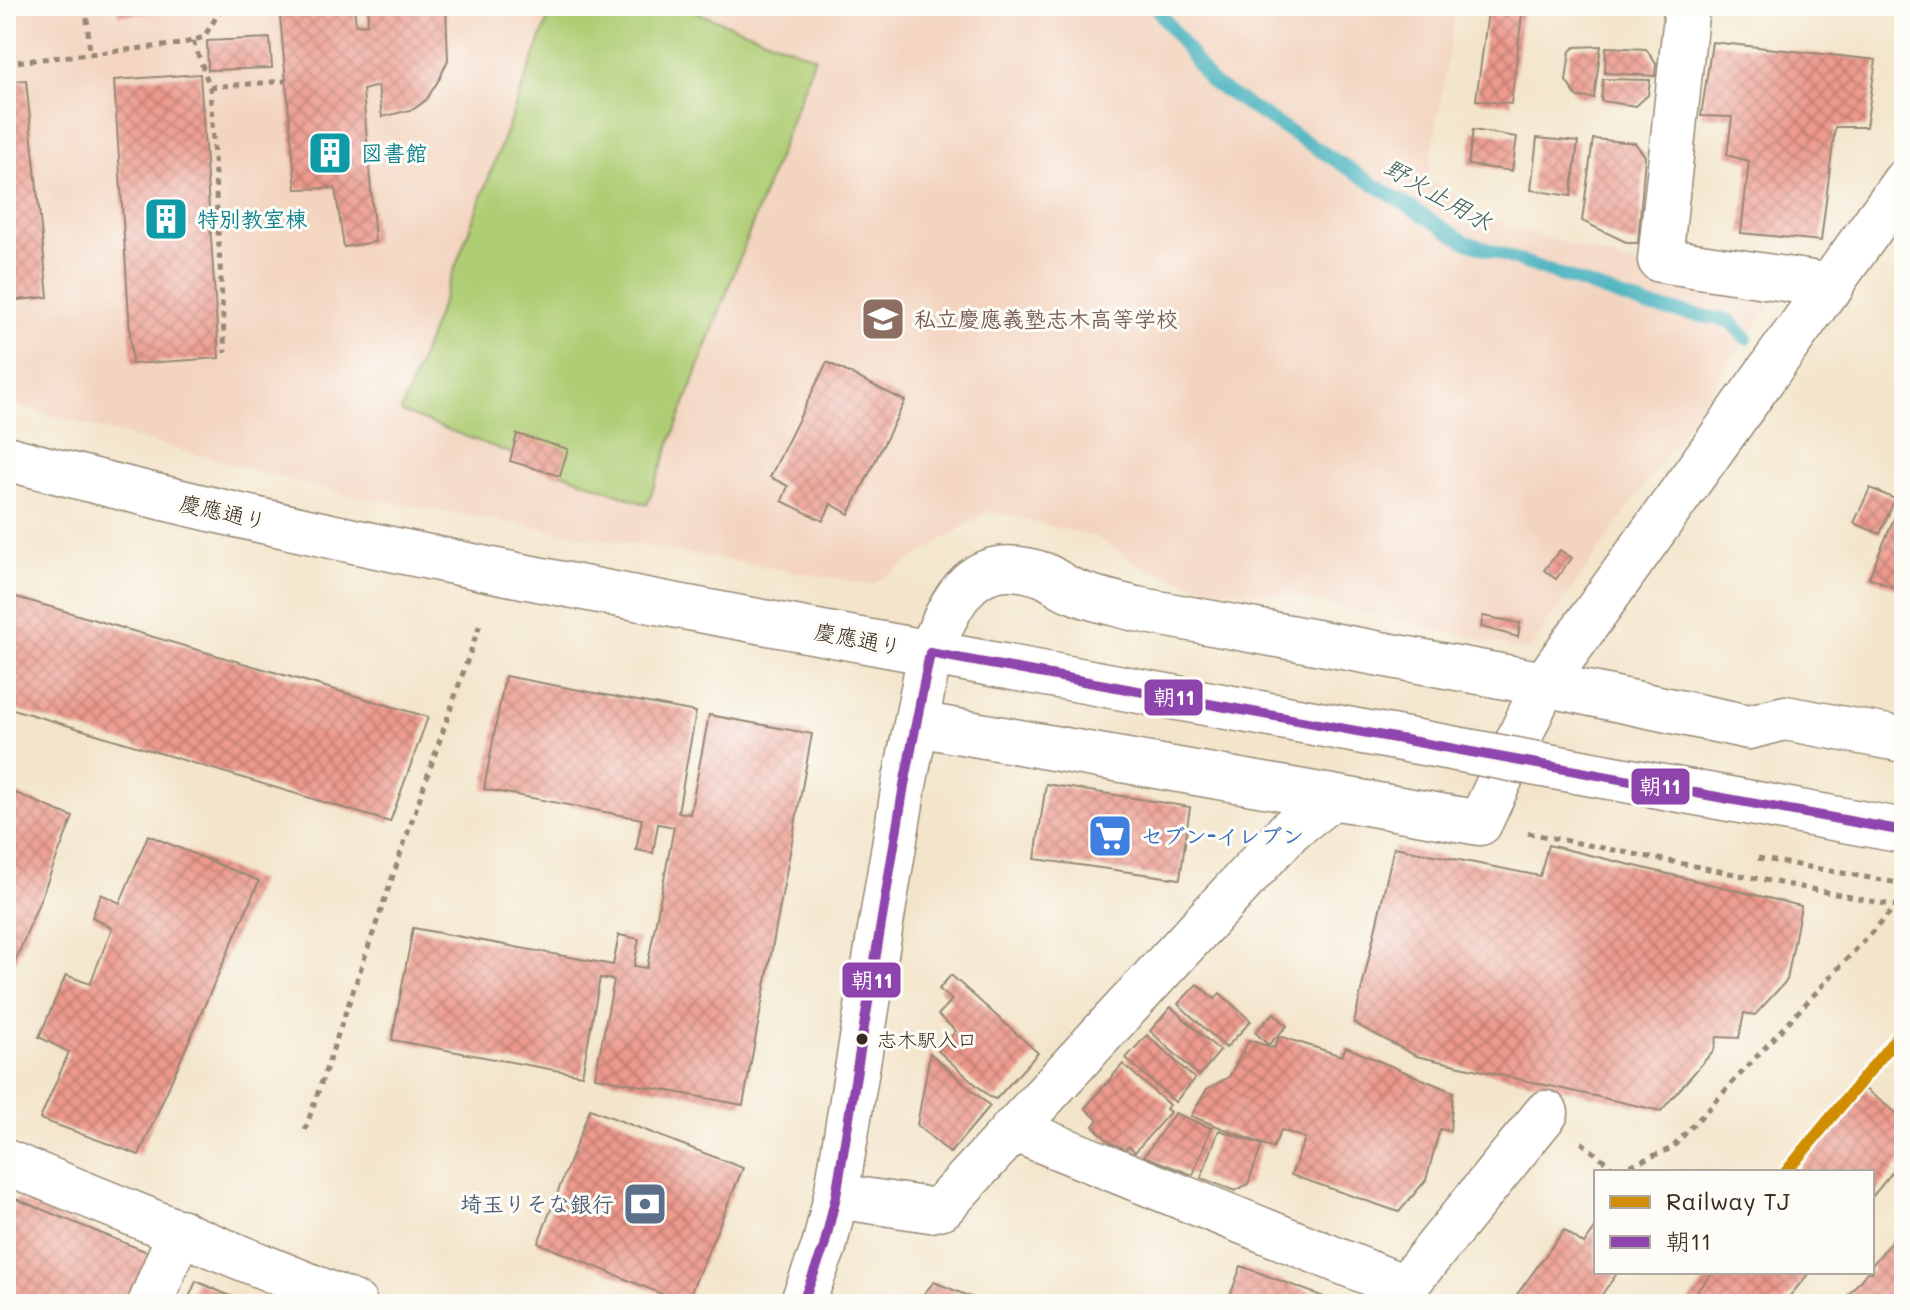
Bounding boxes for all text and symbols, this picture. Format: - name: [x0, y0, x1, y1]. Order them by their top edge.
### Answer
- building icon: 図書館: [306, 129, 354, 177]
- place label: 図書館: [361, 138, 427, 167]
- water label: 野火止用水: [1379, 150, 1498, 237]
- building icon: 特別教室棟: [142, 195, 190, 243]
- place label: 特別教室棟: [197, 204, 307, 233]
- school or university icon: 私立慶應義塾志木高等学校: [859, 295, 907, 343]
- place label: 私立慶應義塾志木高等学校: [914, 304, 1178, 333]
- street label: 慶應通り: [177, 487, 269, 536]
- street label: 慶應通り: [812, 616, 904, 661]
- line badge: 朝11: [1143, 678, 1204, 717]
- text: 朝11: [1153, 682, 1195, 711]
- line badge: 朝11: [1630, 767, 1691, 806]
- text: 朝11: [1639, 771, 1681, 800]
- supermarket icon: セブン-イレブン: [1086, 812, 1134, 860]
- place label: セブン-イレブン: [1141, 821, 1304, 850]
- line badge: 朝11: [841, 961, 902, 999]
- text: 朝11: [851, 965, 893, 994]
- place label: 志木駅入口: [877, 1026, 977, 1052]
- marker: 志木駅入口: [854, 1031, 870, 1047]
- legend: [1594, 1170, 1874, 1274]
- bank icon: 埼玉りそな銀行: [621, 1180, 669, 1228]
- text: Railway TJ: [1666, 1185, 1790, 1216]
- place label: 埼玉りそな銀行: [460, 1189, 614, 1218]
- text: 朝11: [1666, 1225, 1711, 1256]

